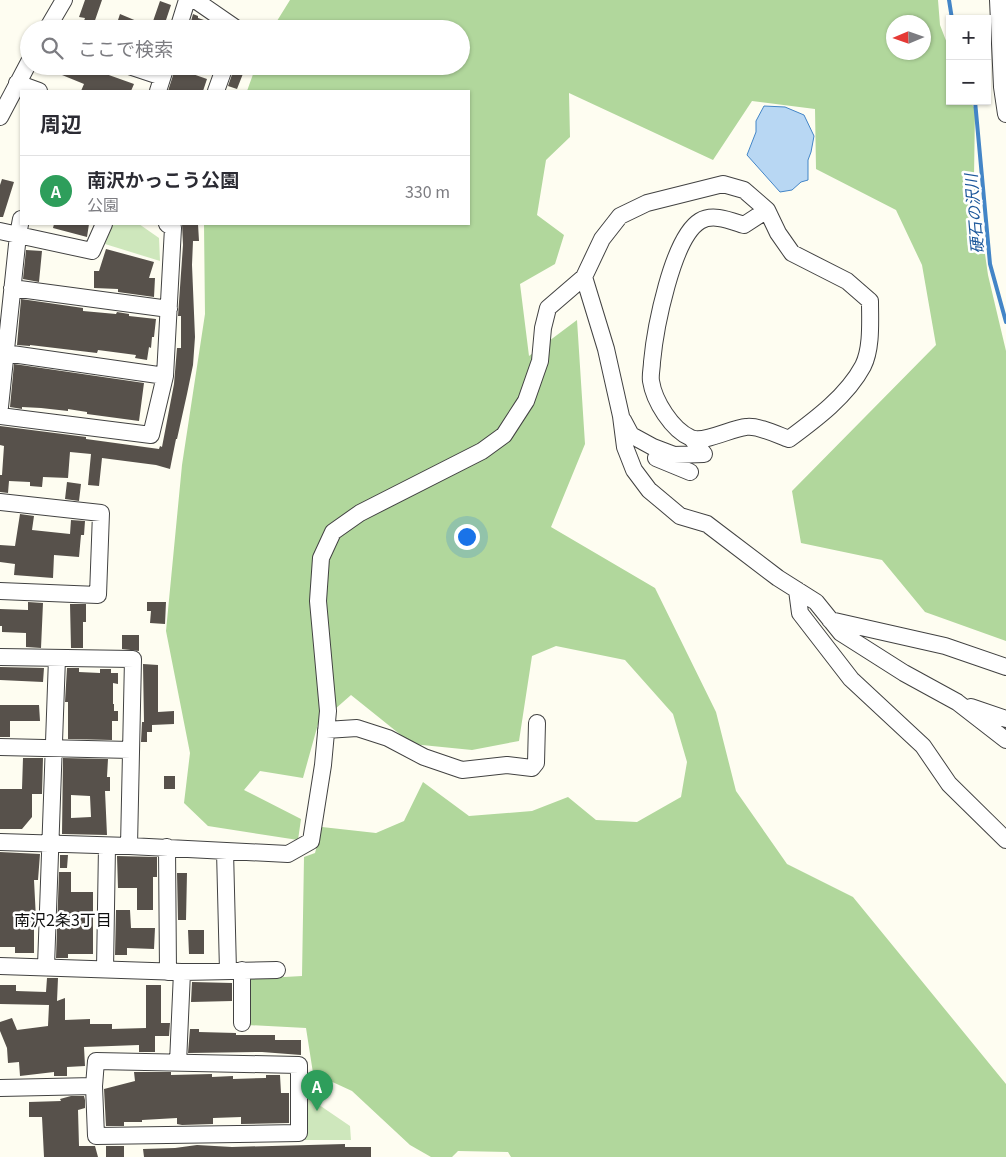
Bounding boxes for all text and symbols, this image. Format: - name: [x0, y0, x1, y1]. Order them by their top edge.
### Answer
- north arrow: [886, 15, 931, 60]
- map controls: [946, 15, 991, 105]
- button: +: [946, 15, 991, 60]
- search box: [20, 20, 470, 75]
- icon: search: [38, 34, 66, 62]
- text: ここで検索: [78, 34, 173, 61]
- button: −: [946, 60, 991, 105]
- text: 周辺: [40, 108, 82, 138]
- text: 南沢かっこう公園: [87, 165, 239, 192]
- water label: 硬石の沢川: [957, 171, 988, 255]
- text: A: [51, 179, 61, 203]
- text: 330 m: [405, 179, 450, 203]
- text: 公園: [87, 192, 119, 216]
- your location: [454, 524, 480, 550]
- district label: 南沢2条3丁目: [14, 907, 112, 931]
- pin: A: [301, 1070, 333, 1111]

